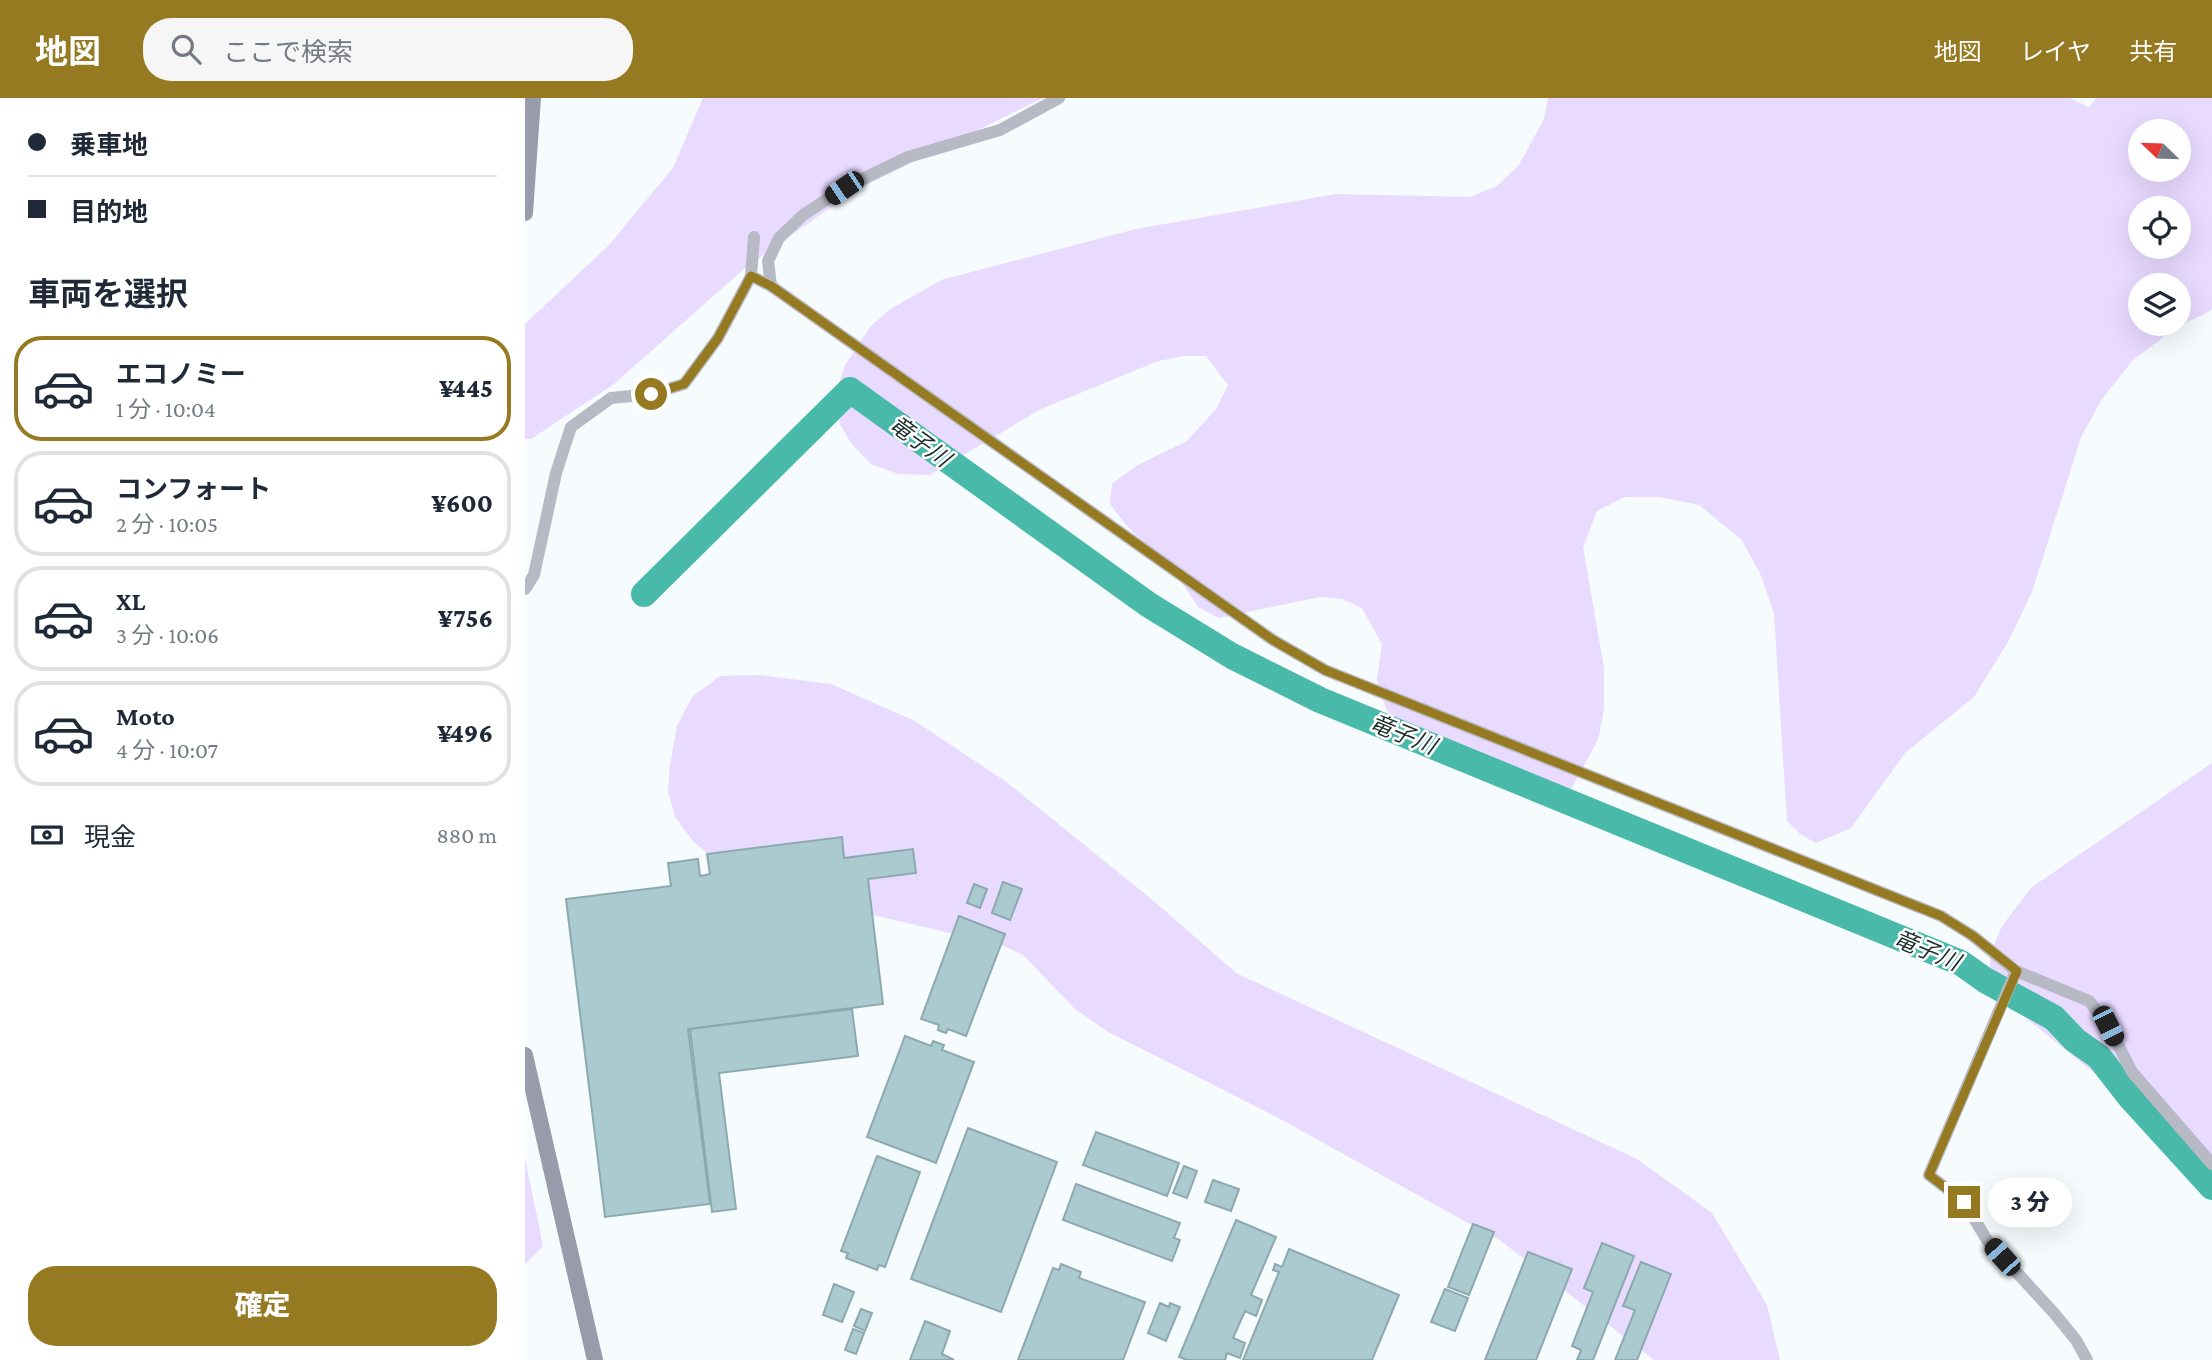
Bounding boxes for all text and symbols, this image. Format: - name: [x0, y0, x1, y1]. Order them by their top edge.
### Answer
- search box: [143, 18, 633, 81]
- icon: search: [167, 30, 205, 68]
- text: 地図: [35, 33, 101, 70]
- text: ここで検索: [223, 38, 353, 67]
- text: 地図: [1934, 38, 1982, 65]
- text: レイヤ: [2020, 38, 2091, 65]
- text: 共有: [2129, 38, 2177, 65]
- north arrow: [2128, 119, 2191, 182]
- map controls: [2128, 119, 2191, 336]
- text: 乗車地: [70, 131, 148, 160]
- car: [821, 168, 868, 208]
- button: locate: [2128, 196, 2191, 259]
- text: 目的地: [70, 198, 148, 227]
- button: layers: [2128, 273, 2191, 336]
- text: 車両を選択: [28, 276, 188, 312]
- icon: car: [32, 357, 95, 420]
- text: エコノミー: [116, 360, 246, 389]
- text: ¥445: [439, 374, 493, 403]
- route start: [635, 378, 667, 410]
- text: 1 分 · 10:04: [116, 396, 216, 422]
- water label: 竜子川: [884, 410, 958, 474]
- icon: car: [32, 472, 95, 535]
- text: コンフォート: [116, 475, 271, 504]
- text: ¥600: [431, 489, 493, 518]
- text: 2 分 · 10:05: [116, 511, 218, 537]
- icon: car: [32, 587, 95, 650]
- text: XL: [116, 587, 145, 616]
- text: ¥756: [438, 604, 493, 633]
- text: 3 分 · 10:06: [116, 622, 219, 648]
- icon: car: [32, 702, 95, 765]
- text: Moto: [116, 702, 175, 731]
- water label: 竜子川: [1366, 709, 1443, 760]
- text: ¥496: [437, 719, 493, 748]
- text: 4 分 · 10:07: [116, 737, 218, 763]
- icon: cash: [28, 816, 66, 854]
- text: 880 m: [436, 822, 497, 848]
- text: 現金: [84, 823, 136, 852]
- water label: 竜子川: [1890, 925, 1967, 977]
- car: [2090, 1003, 2127, 1049]
- callout: 3 分: [1989, 1178, 2073, 1226]
- route end: [1948, 1186, 1980, 1218]
- text: 3 分: [2011, 1189, 2049, 1215]
- car: [1981, 1234, 2024, 1280]
- button: 確定: [28, 1266, 497, 1346]

